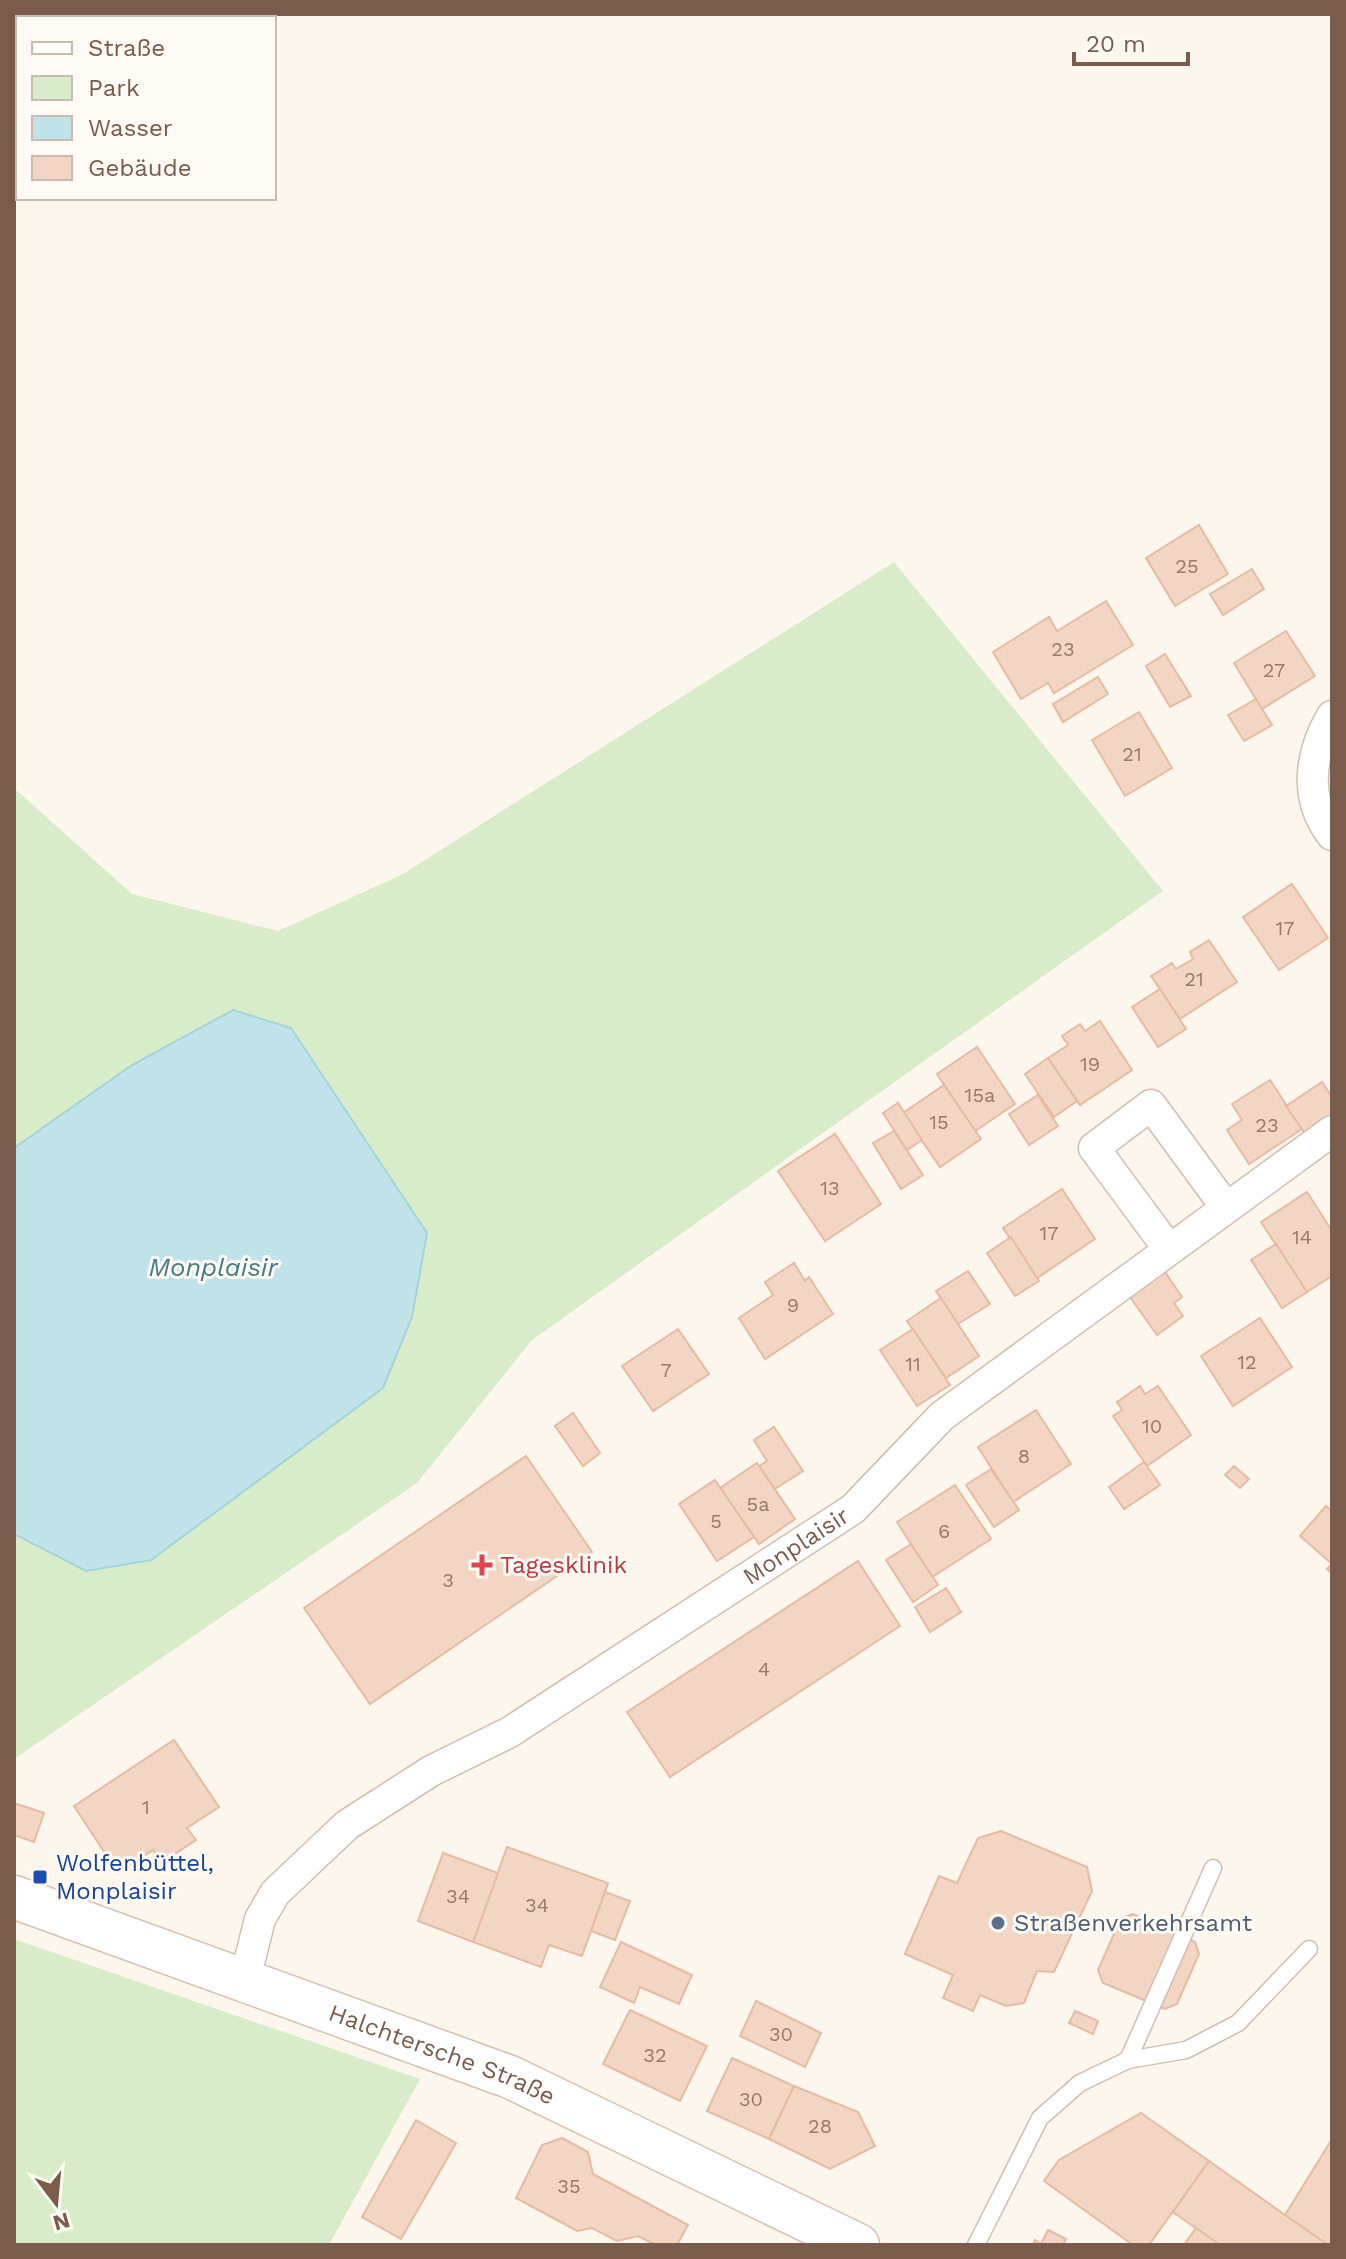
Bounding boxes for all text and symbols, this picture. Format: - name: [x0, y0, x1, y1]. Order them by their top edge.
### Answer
- legend: [16, 16, 276, 200]
- scale bar: [1074, 16, 1188, 66]
- text: 20 m: [1086, 30, 1146, 58]
- text: Straße: [88, 34, 165, 62]
- text: Park: [88, 74, 140, 102]
- text: Wasser: [88, 114, 173, 142]
- text: Gebäude: [88, 154, 192, 182]
- house number: 25: [1175, 554, 1199, 578]
- house number: 23: [1051, 637, 1075, 661]
- house number: 27: [1263, 658, 1285, 682]
- house number: 21: [1122, 742, 1142, 766]
- house number: 17: [1275, 916, 1295, 940]
- house number: 21: [1184, 967, 1204, 991]
- house number: 19: [1080, 1052, 1100, 1076]
- house number: 15a: [965, 1083, 995, 1107]
- house number: 15: [929, 1110, 949, 1134]
- house number: 23: [1255, 1113, 1279, 1137]
- house number: 13: [820, 1176, 840, 1200]
- house number: 17: [1039, 1221, 1059, 1245]
- house number: 14: [1292, 1225, 1312, 1249]
- water label: Monplaisir: [148, 1252, 278, 1282]
- house number: 9: [787, 1293, 799, 1317]
- house number: 12: [1237, 1350, 1257, 1374]
- house number: 11: [905, 1352, 921, 1376]
- house number: 7: [660, 1358, 672, 1382]
- house number: 10: [1142, 1414, 1162, 1438]
- house number: 8: [1018, 1444, 1030, 1468]
- house number: 5a: [747, 1492, 769, 1516]
- street label: Monplaisir: [738, 1501, 854, 1591]
- house number: 5: [710, 1509, 722, 1533]
- house number: 6: [938, 1519, 950, 1543]
- place label: Tagesklinik: [500, 1551, 627, 1579]
- marker: Tagesklinik: [471, 1554, 493, 1576]
- house number: 3: [442, 1568, 454, 1592]
- house number: 4: [758, 1657, 770, 1681]
- house number: 1: [142, 1795, 150, 1819]
- place label: Wolfenbüttel, Monplaisir: [56, 1849, 214, 1905]
- marker: Wolfenbüttel, Monplaisir: [31, 1868, 49, 1886]
- house number: 34: [446, 1884, 470, 1908]
- house number: 34: [525, 1893, 549, 1917]
- place label: Straßenverkehrsamt: [1014, 1909, 1252, 1937]
- marker: Straßenverkehrsamt: [989, 1914, 1007, 1932]
- street label: Halchtersche Straße: [325, 1998, 560, 2111]
- house number: 30: [769, 2022, 793, 2046]
- house number: 32: [643, 2043, 667, 2067]
- house number: 30: [739, 2087, 763, 2111]
- house number: 28: [808, 2114, 832, 2138]
- north arrow: [16, 2163, 96, 2243]
- house number: 35: [557, 2174, 581, 2198]
- text: N: [50, 2207, 73, 2236]

